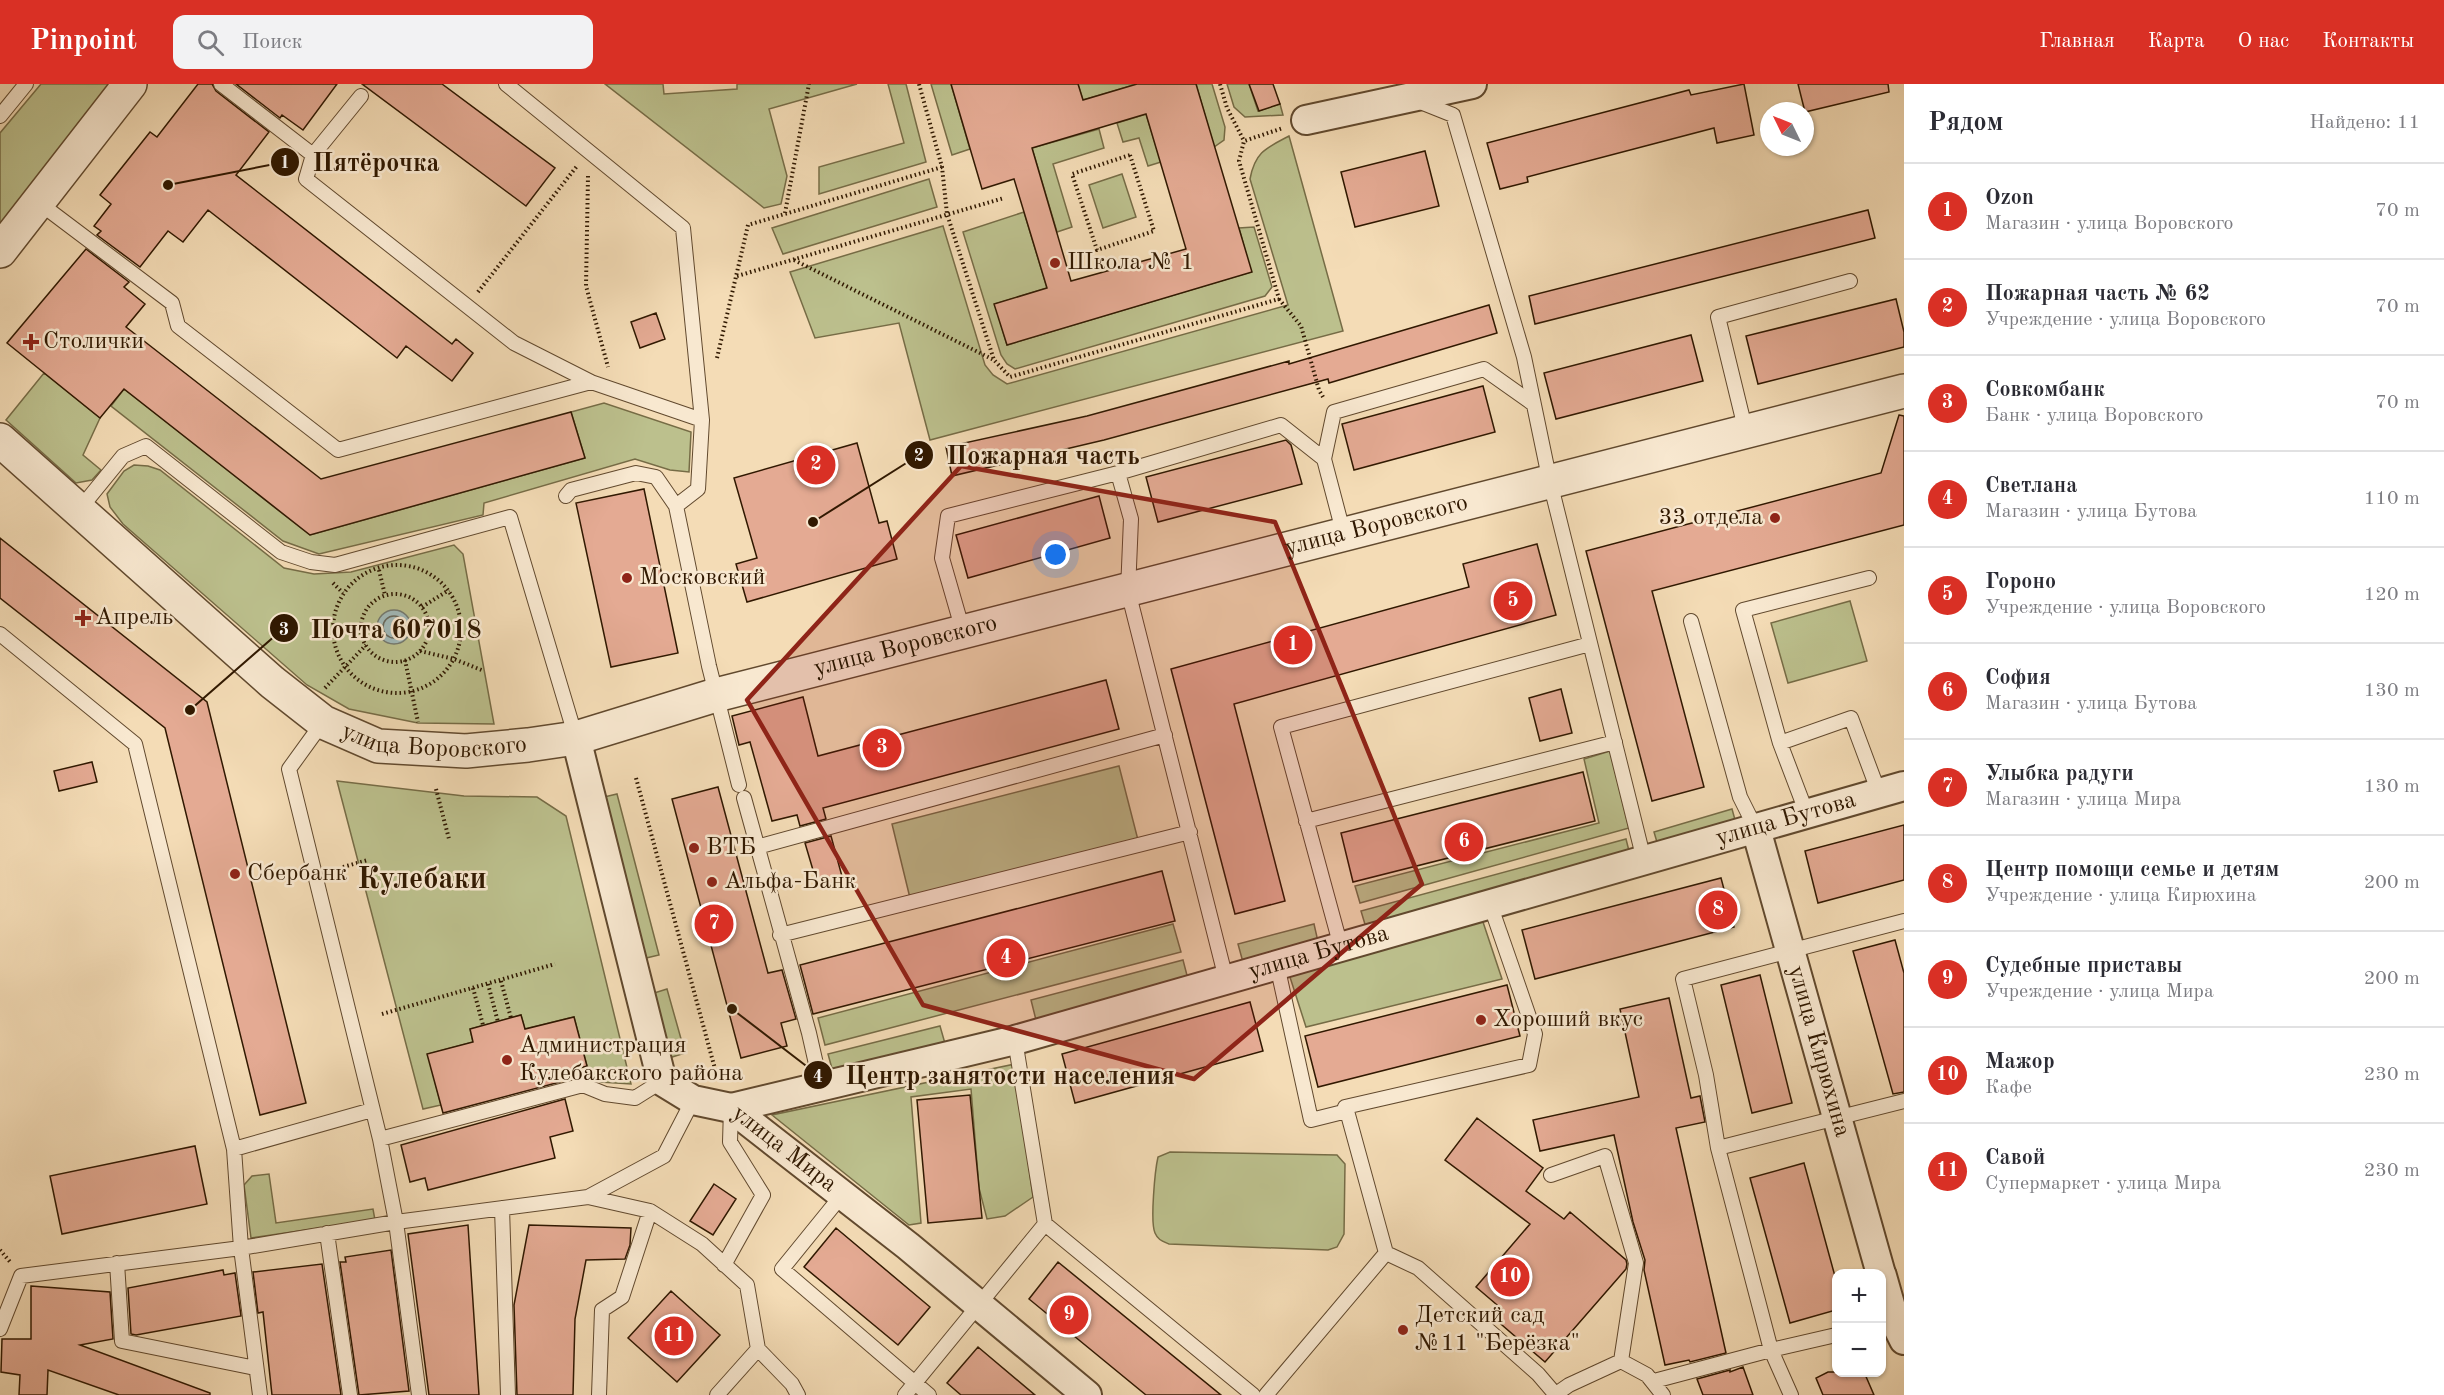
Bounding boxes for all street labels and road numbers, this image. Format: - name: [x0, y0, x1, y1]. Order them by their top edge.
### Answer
- street label: улица Воровского: [1282, 491, 1471, 561]
- street label: улица Воровского: [812, 612, 1000, 681]
- street label: улица Воровского: [338, 719, 528, 763]
- street label: улица Бутова: [1713, 788, 1859, 851]
- street label: улица Бутова: [1246, 922, 1392, 985]
- street label: улица Кирюхина: [1783, 963, 1854, 1140]
- street label: улица Мира: [727, 1101, 841, 1197]

